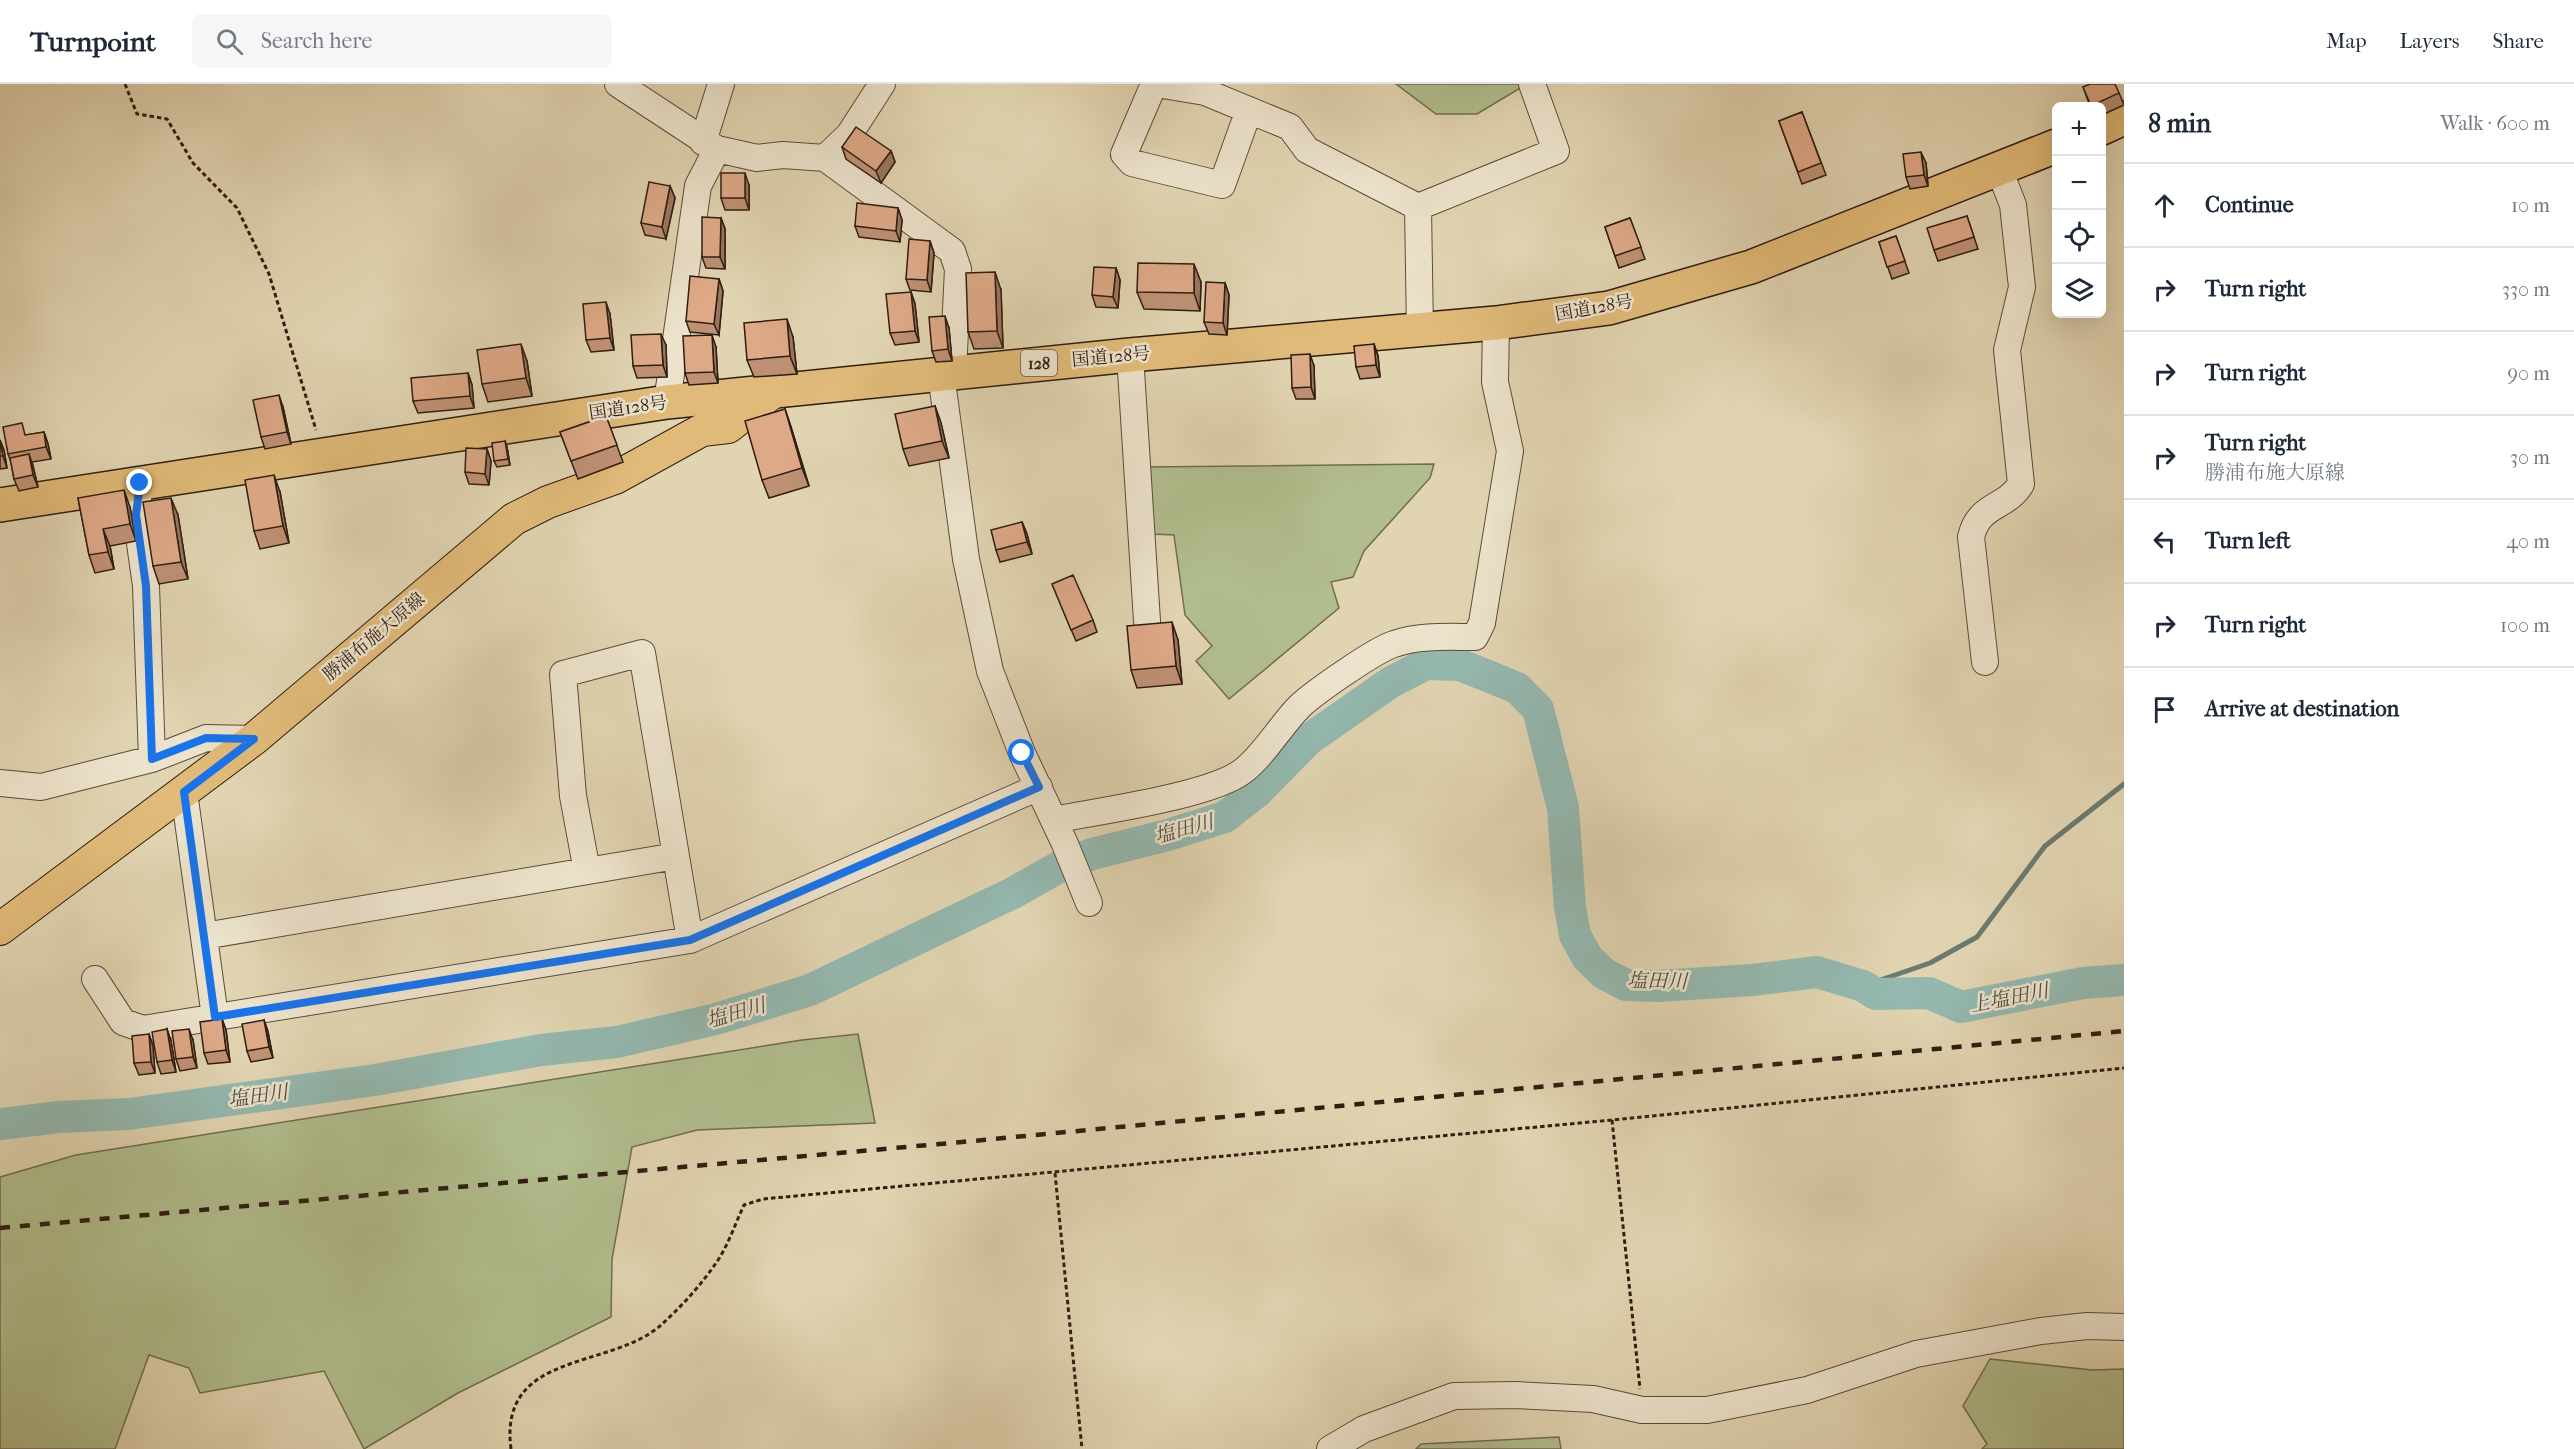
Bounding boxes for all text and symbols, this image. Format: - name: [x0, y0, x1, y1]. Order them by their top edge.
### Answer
- search box: [192, 14, 612, 68]
- text: Turnpoint: [30, 25, 156, 58]
- icon: search: [213, 25, 246, 58]
- text: Search here: [261, 28, 372, 54]
- text: Map: [2326, 29, 2367, 53]
- text: Layers: [2400, 29, 2459, 53]
- text: Share: [2492, 29, 2544, 53]
- map controls: [2052, 102, 2106, 318]
- button: +: [2052, 102, 2106, 156]
- text: 8 min: [2148, 108, 2211, 139]
- text: Walk · 600 m: [2440, 112, 2550, 135]
- button: −: [2052, 156, 2106, 210]
- icon: ahead: [2148, 189, 2181, 222]
- text: Continue: [2205, 192, 2294, 218]
- text: 10 m: [2511, 194, 2550, 217]
- button: locate: [2052, 210, 2106, 264]
- button: layers: [2052, 264, 2106, 318]
- icon: right: [2148, 273, 2181, 306]
- text: Turn right: [2205, 276, 2306, 302]
- text: 330 m: [2502, 278, 2550, 301]
- street label: 国道128号: [1553, 291, 1635, 325]
- street label: 国道128号: [1071, 343, 1151, 371]
- road number: 128: [1021, 350, 1057, 376]
- icon: right: [2148, 357, 2181, 390]
- text: Turn right: [2205, 360, 2306, 386]
- text: 90 m: [2508, 362, 2550, 385]
- street label: 国道128号: [588, 392, 668, 424]
- text: Turn right: [2205, 430, 2306, 456]
- icon: right: [2148, 441, 2181, 474]
- text: 30 m: [2510, 446, 2550, 469]
- text: 勝浦布施大原線: [2205, 461, 2345, 484]
- route end: [126, 469, 152, 495]
- icon: left: [2148, 525, 2181, 558]
- text: Turn left: [2205, 528, 2291, 554]
- text: 40 m: [2506, 530, 2550, 553]
- street label: 勝浦布施大原線: [319, 588, 429, 686]
- icon: right: [2148, 609, 2181, 642]
- text: Turn right: [2205, 612, 2306, 638]
- text: 100 m: [2500, 614, 2550, 637]
- icon: arrive: [2148, 693, 2181, 726]
- text: Arrive at destination: [2205, 696, 2399, 722]
- route start: [1008, 739, 1034, 765]
- water label: 塩田川: [1152, 810, 1218, 848]
- water label: 塩田川: [1627, 969, 1689, 993]
- water label: 上塩田川: [1968, 979, 2052, 1017]
- water label: 塩田川: [704, 993, 770, 1032]
- water label: 塩田川: [227, 1080, 291, 1112]

